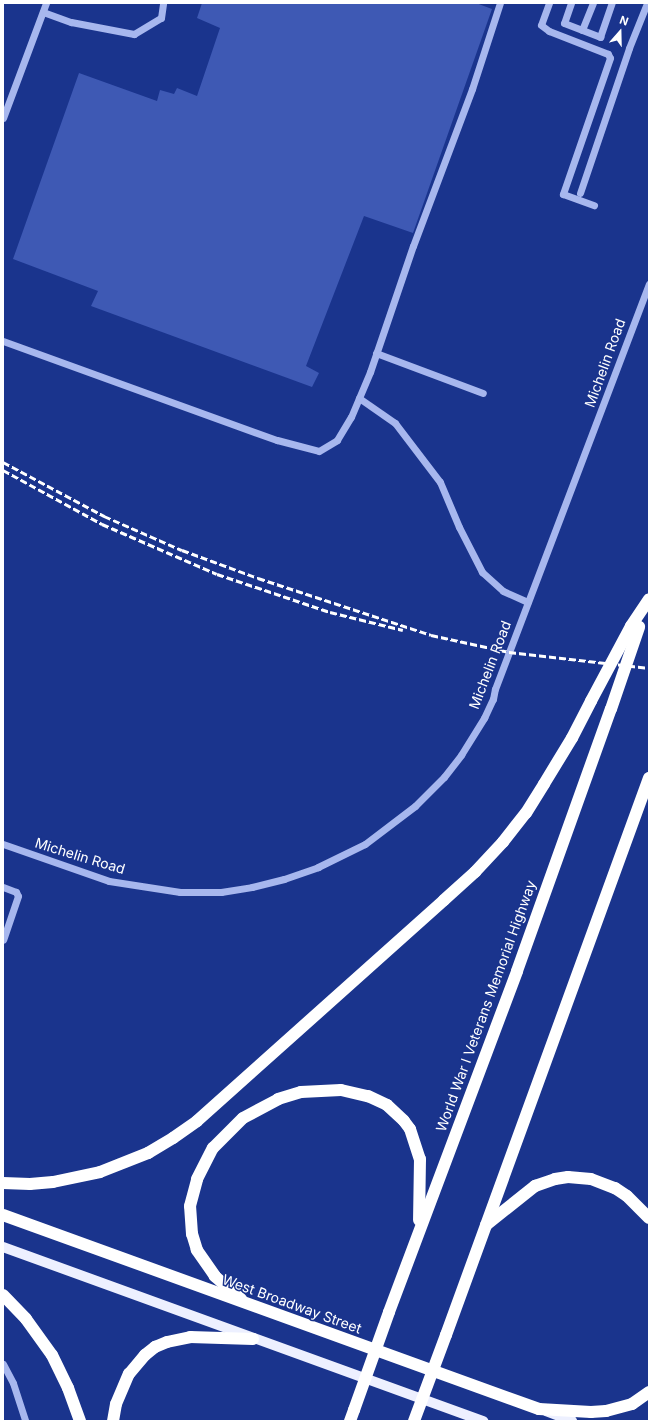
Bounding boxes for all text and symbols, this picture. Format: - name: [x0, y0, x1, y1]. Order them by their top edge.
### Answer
- north arrow: [600, 12, 640, 52]
- text: N: [618, 13, 630, 29]
- street label: Michelin Road: [581, 316, 629, 410]
- street label: Michelin Road: [465, 618, 515, 712]
- street label: Michelin Road: [33, 834, 127, 878]
- street label: World War I Veterans Memorial Highway: [433, 878, 539, 1134]
- street label: West Broadway Street: [220, 1271, 364, 1337]

